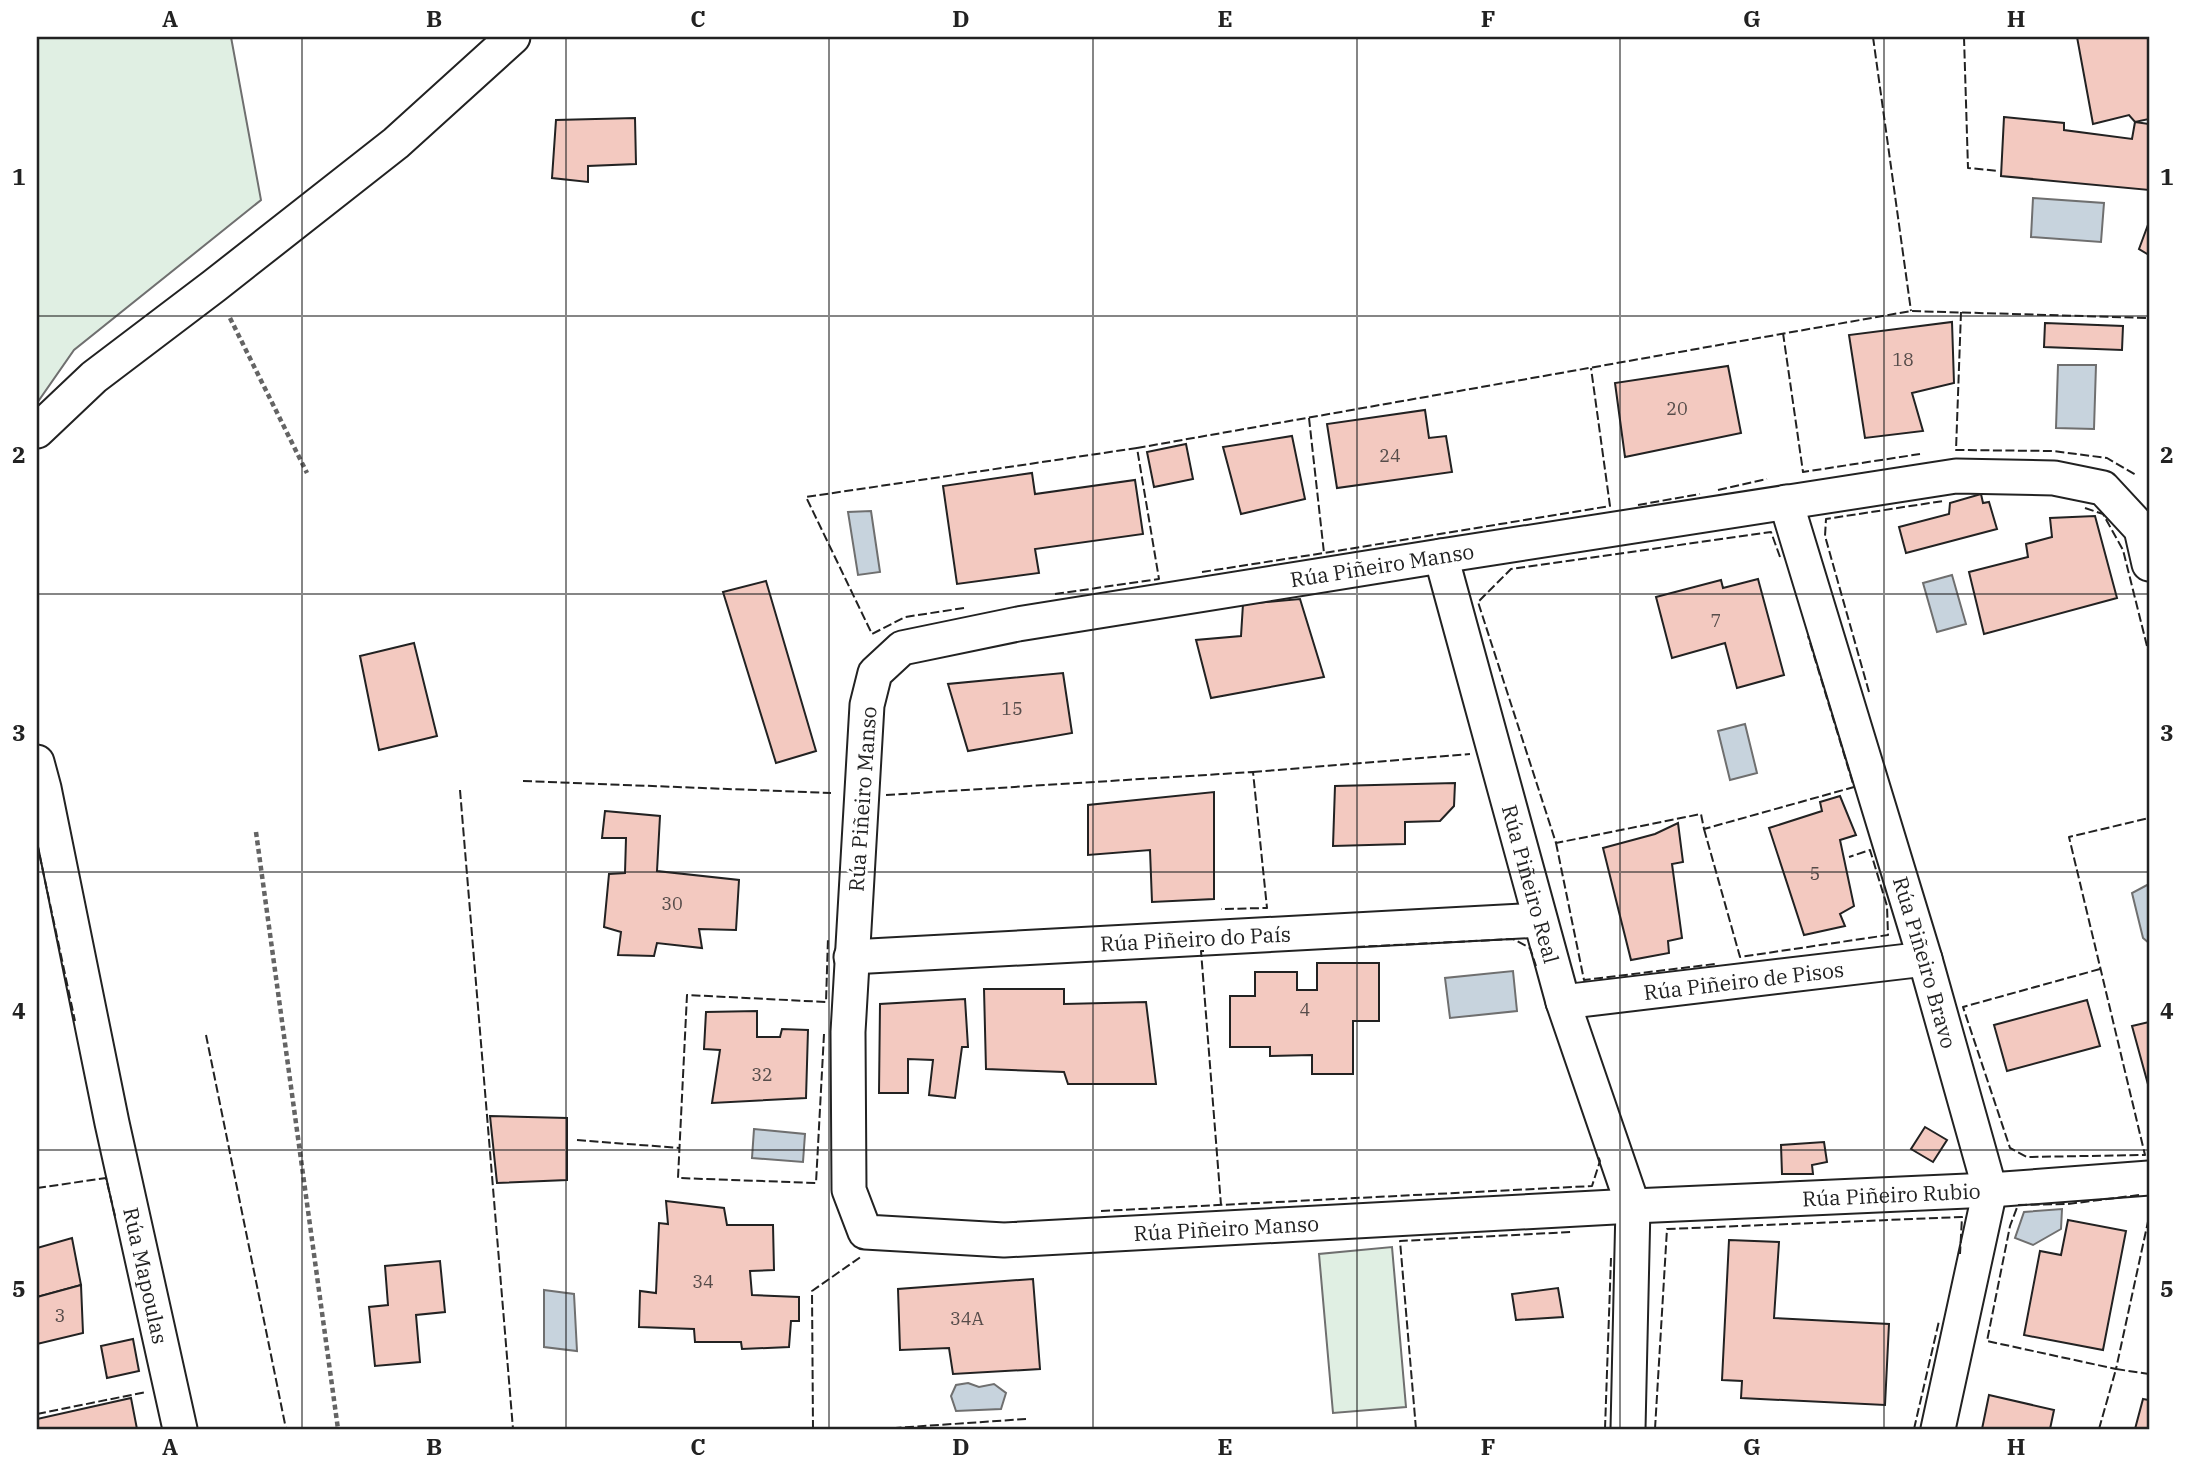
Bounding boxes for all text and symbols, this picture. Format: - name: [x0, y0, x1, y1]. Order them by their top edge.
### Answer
- text: A: [162, 3, 178, 33]
- text: B: [426, 3, 442, 33]
- text: C: [690, 3, 706, 33]
- text: D: [952, 3, 970, 33]
- text: E: [1217, 3, 1233, 33]
- text: F: [1481, 3, 1495, 33]
- text: G: [1743, 3, 1761, 33]
- text: H: [2007, 3, 2025, 33]
- text: 1: [12, 161, 26, 191]
- text: 1: [2160, 161, 2174, 191]
- house number: 18: [1892, 348, 1914, 371]
- house number: 20: [1666, 397, 1688, 420]
- text: 2: [12, 439, 26, 469]
- text: 2: [2160, 439, 2174, 469]
- house number: 24: [1379, 444, 1401, 467]
- street label: Rúa Piñeiro Manso: [1288, 537, 1476, 593]
- house number: 7: [1711, 609, 1721, 632]
- house number: 15: [1001, 697, 1023, 720]
- street label: Rúa Piñeiro Manso: [842, 705, 882, 893]
- text: 3: [12, 717, 26, 747]
- text: 3: [2160, 717, 2174, 747]
- street label: Rúa Piñeiro Real: [1496, 801, 1566, 967]
- house number: 5: [1810, 862, 1820, 885]
- street label: Rúa Piñeiro Bravo: [1887, 873, 1963, 1052]
- house number: 30: [661, 892, 683, 915]
- street label: Rúa Piñeiro do País: [1099, 919, 1292, 958]
- street label: Rúa Piñeiro de Pisos: [1642, 955, 1845, 1006]
- text: 4: [12, 995, 26, 1025]
- text: 4: [2160, 995, 2174, 1025]
- house number: 4: [1300, 998, 1310, 1021]
- house number: 32: [751, 1063, 773, 1086]
- street label: Rúa Piñeiro Rubio: [1802, 1176, 1981, 1212]
- street label: Rúa Mapoulas: [117, 1205, 175, 1346]
- street label: Rúa Piñeiro Manso: [1133, 1209, 1320, 1247]
- house number: 34: [692, 1270, 714, 1293]
- text: 5: [12, 1273, 26, 1303]
- text: 5: [2160, 1273, 2174, 1303]
- house number: 3: [55, 1304, 65, 1327]
- house number: 34A: [950, 1307, 985, 1330]
- text: A: [162, 1431, 178, 1461]
- text: B: [426, 1431, 442, 1461]
- text: C: [690, 1431, 706, 1461]
- text: D: [952, 1431, 970, 1461]
- text: E: [1217, 1431, 1233, 1461]
- text: F: [1481, 1431, 1495, 1461]
- text: G: [1743, 1431, 1761, 1461]
- text: H: [2007, 1431, 2025, 1461]

